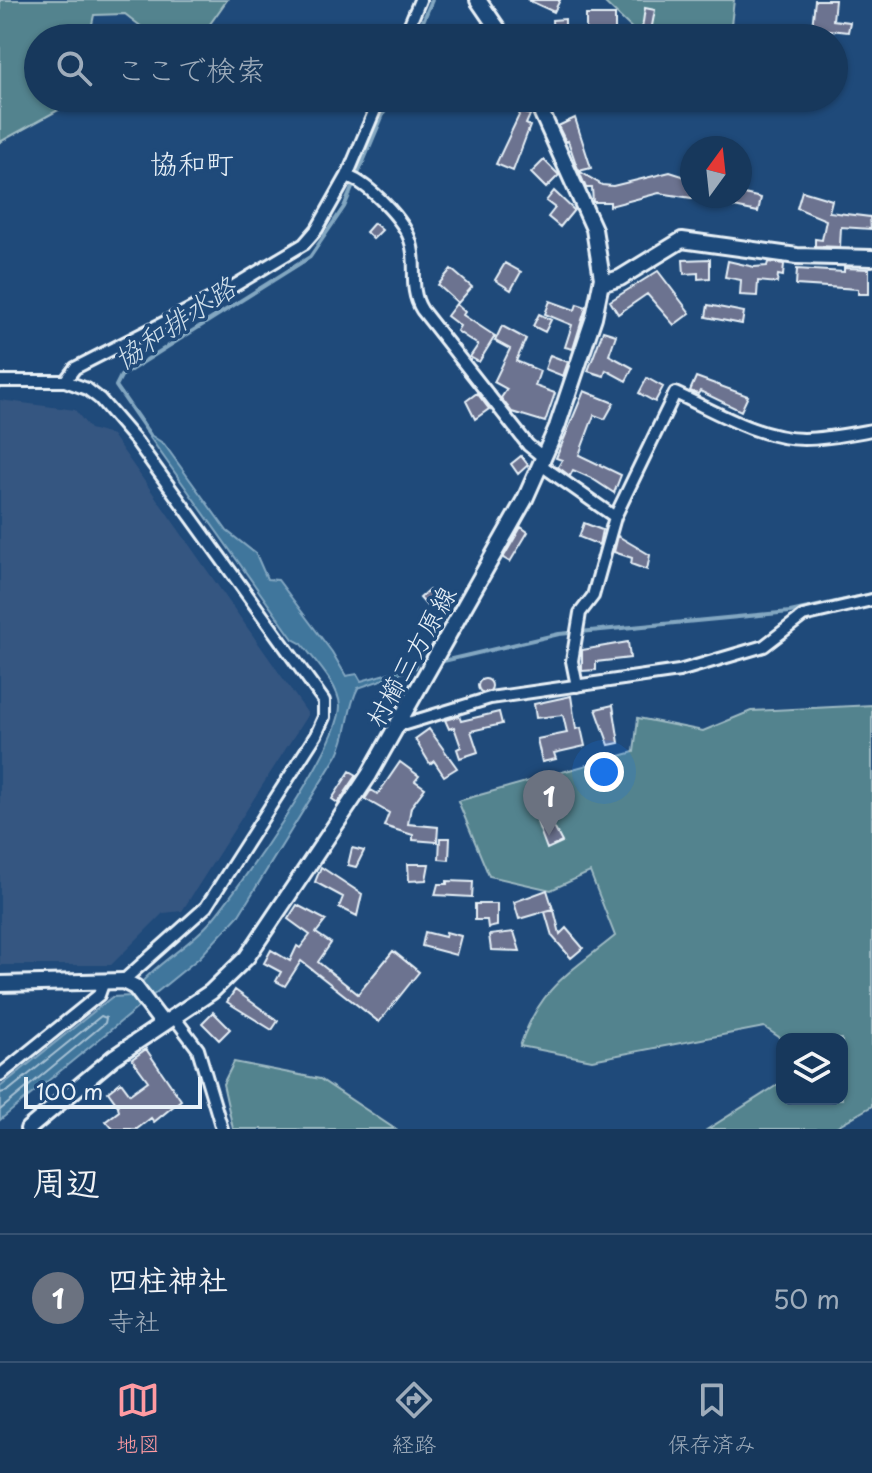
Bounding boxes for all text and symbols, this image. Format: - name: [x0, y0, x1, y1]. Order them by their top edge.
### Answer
- search box: [24, 24, 848, 112]
- icon: search: [52, 46, 96, 90]
- text: ここで検索: [116, 46, 266, 91]
- north arrow: [680, 136, 752, 208]
- district label: 協和町: [150, 141, 234, 184]
- water label: 協和排水路: [104, 264, 246, 379]
- street label: 村櫛三方原線: [355, 578, 465, 734]
- your location: [584, 752, 624, 792]
- pin: 1: [523, 770, 575, 836]
- map controls: [776, 1033, 848, 1105]
- button: layers: [776, 1033, 848, 1105]
- scale bar: [24, 1073, 202, 1109]
- text: 100 m: [36, 1074, 103, 1107]
- text: 周辺: [32, 1155, 100, 1207]
- text: 四柱神社: [108, 1256, 228, 1301]
- text: 1: [52, 1279, 64, 1318]
- text: 50 m: [773, 1279, 840, 1318]
- text: 寺社: [108, 1301, 160, 1340]
- tab: 地図: [116, 1378, 160, 1459]
- tab: 経路: [392, 1378, 436, 1459]
- tab: 保存済み: [668, 1378, 756, 1459]

